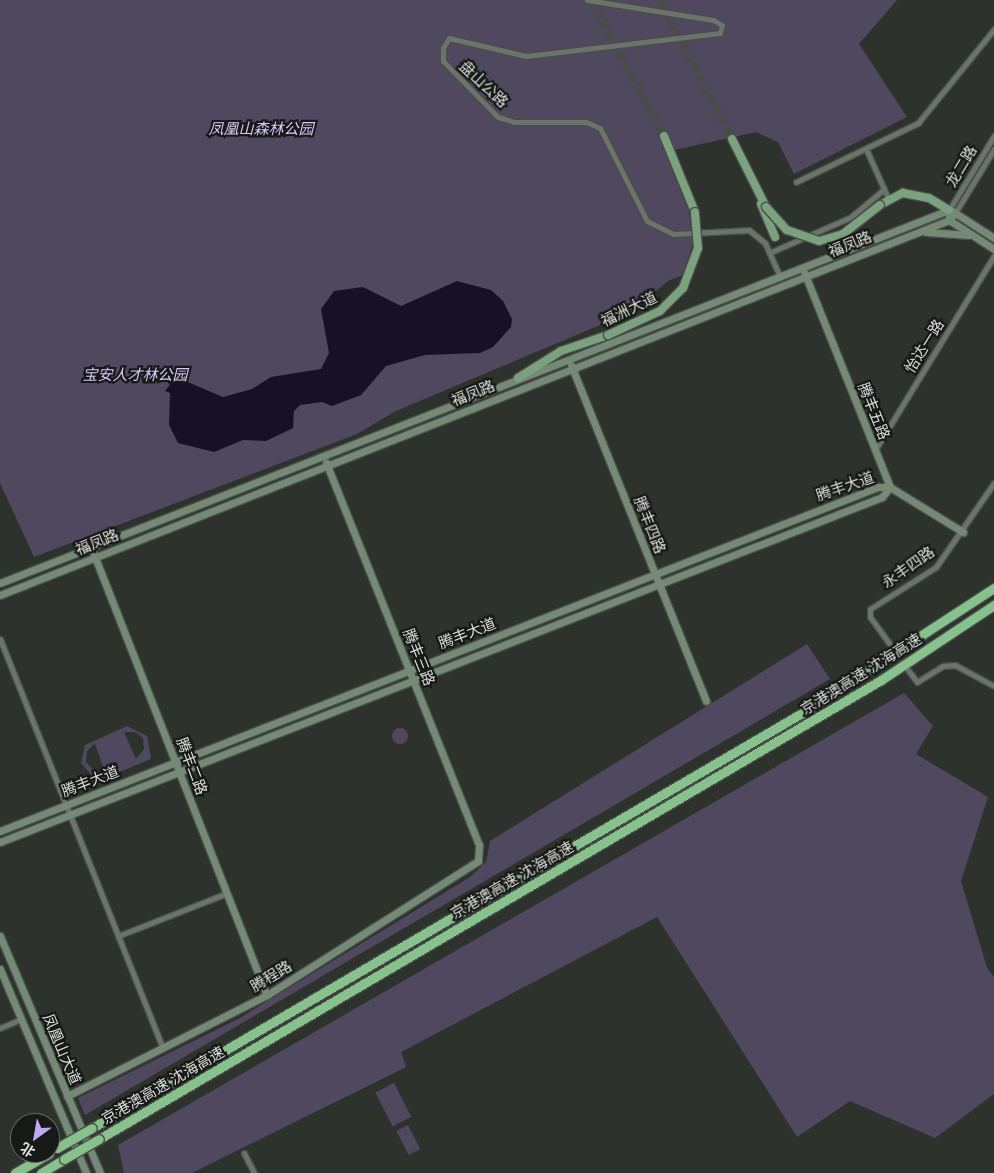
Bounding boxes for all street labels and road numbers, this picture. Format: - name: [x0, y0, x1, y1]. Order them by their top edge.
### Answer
- street label: 盘山公路: [456, 57, 512, 111]
- street label: 龙二路: [942, 142, 980, 190]
- street label: 福凤路: [826, 227, 874, 261]
- street label: 福洲大道: [598, 288, 660, 330]
- street label: 怡达一路: [900, 316, 948, 376]
- street label: 福凤路: [449, 376, 497, 410]
- street label: 腾丰五路: [854, 380, 894, 442]
- street label: 腾丰大道: [814, 468, 876, 504]
- street label: 腾丰四路: [630, 494, 670, 556]
- street label: 福凤路: [73, 525, 121, 559]
- street label: 永丰四路: [878, 542, 938, 592]
- street label: 腾丰大道: [436, 614, 498, 652]
- street label: 腾丰三路: [399, 626, 439, 688]
- street label: 京港澳高速 沈海高速: [797, 630, 925, 718]
- street label: 腾丰二路: [173, 735, 211, 797]
- street label: 腾丰大道: [59, 762, 121, 800]
- street label: 京港澳高速 沈海高速: [447, 837, 577, 923]
- street label: 腾程路: [247, 957, 295, 995]
- street label: 凤凰山大道: [39, 1011, 85, 1087]
- street label: 京港澳高速 沈海高速: [98, 1042, 228, 1128]

